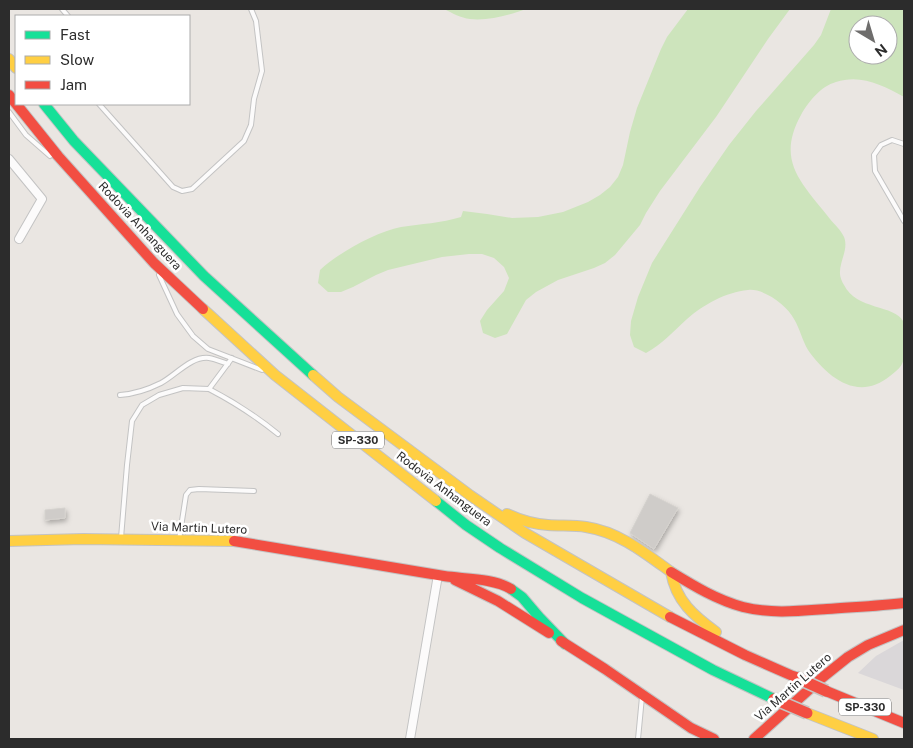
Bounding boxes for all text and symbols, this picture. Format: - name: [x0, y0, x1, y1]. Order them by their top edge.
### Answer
- legend: [15, 15, 190, 105]
- north arrow: [848, 15, 898, 65]
- text: Fast: [60, 26, 90, 43]
- text: N: [872, 41, 890, 60]
- text: Slow: [60, 51, 95, 68]
- text: Jam: [60, 76, 87, 93]
- street label: Rodovia Anhanguera: [96, 179, 184, 273]
- road number: SP-330: [332, 432, 384, 448]
- street label: Rodovia Anhanguera: [394, 449, 494, 529]
- street label: Via Martin Lutero: [151, 519, 248, 537]
- street label: Via Martin Lutero: [752, 650, 834, 724]
- road number: SP-330: [839, 699, 891, 716]

